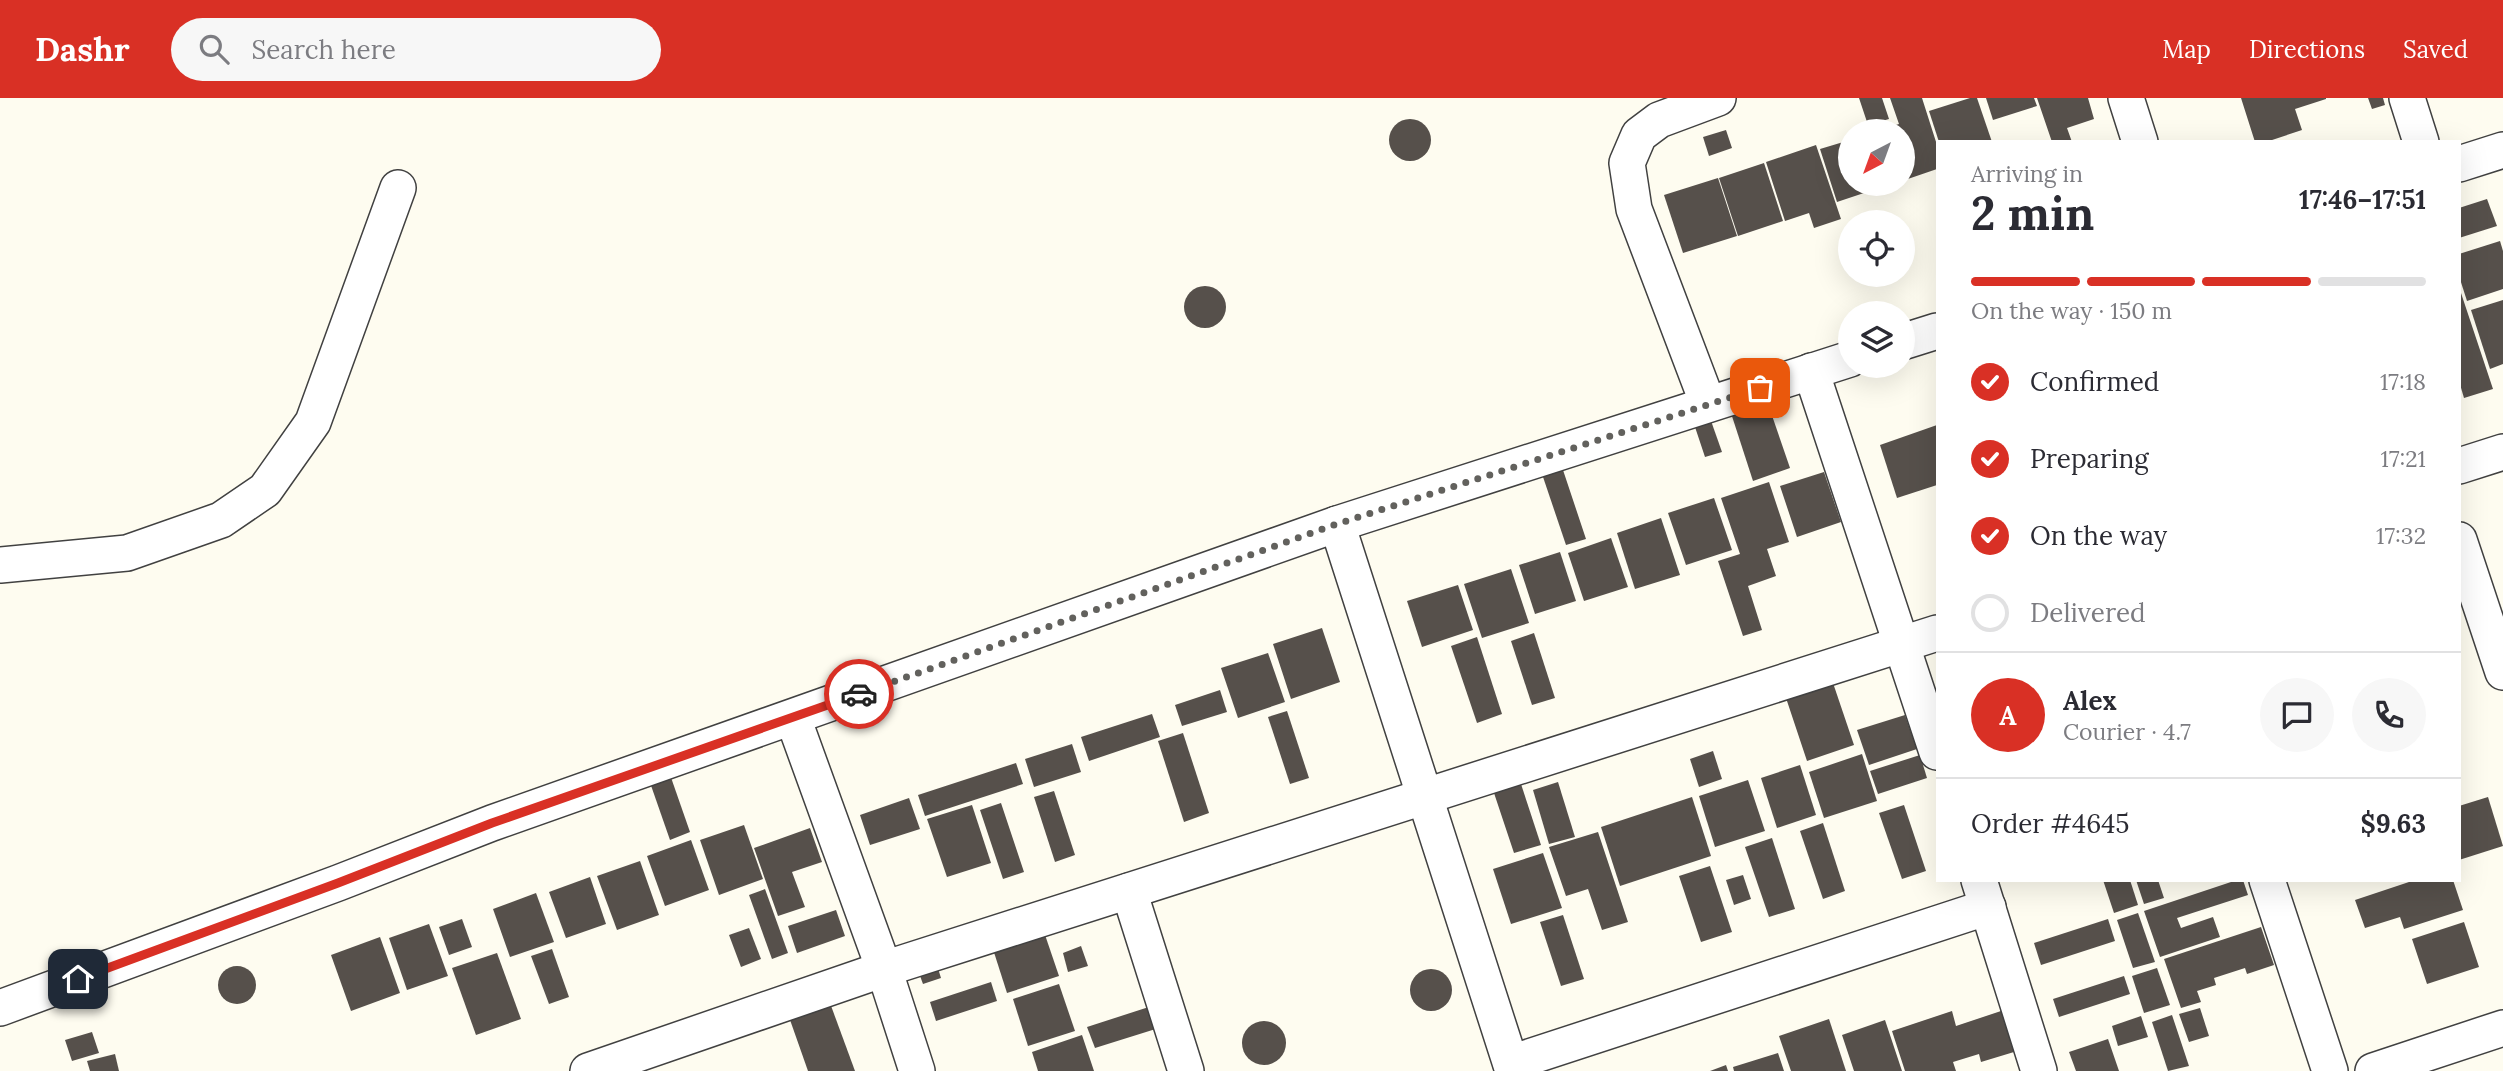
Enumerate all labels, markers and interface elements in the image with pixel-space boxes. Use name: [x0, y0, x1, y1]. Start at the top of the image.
search box: [171, 18, 661, 81]
text: Dashr: [35, 28, 129, 70]
icon: search: [195, 30, 233, 68]
text: Search here: [251, 33, 396, 66]
text: Map: [2162, 34, 2211, 65]
text: Directions: [2249, 34, 2365, 65]
text: Saved: [2403, 34, 2468, 65]
north arrow: [1838, 119, 1914, 196]
map controls: [1838, 119, 1915, 378]
text: Arriving in: [1971, 159, 2083, 188]
text: 17:46–17:51: [2299, 183, 2426, 216]
text: 2 min: [1971, 184, 2094, 243]
button: locate: [1838, 210, 1915, 287]
text: On the way · 150 m: [1971, 296, 2172, 325]
button: layers: [1838, 301, 1915, 378]
pin: [1730, 358, 1790, 418]
icon: check: [1971, 363, 2009, 401]
text: Confirmed: [2030, 365, 2159, 398]
text: 17:18: [2380, 367, 2426, 396]
icon: bag: [1741, 369, 1779, 407]
icon: check: [1971, 440, 2009, 478]
text: Preparing: [2030, 442, 2149, 475]
text: 17:21: [2381, 444, 2426, 473]
icon: check: [1971, 517, 2009, 555]
text: On the way: [2030, 519, 2167, 552]
text: 17:32: [2376, 521, 2426, 550]
text: Delivered: [2030, 596, 2146, 629]
courier: [824, 659, 894, 729]
icon: car: [840, 675, 878, 713]
button: chat: [2260, 678, 2334, 752]
button: phone: [2352, 678, 2426, 752]
text: Alex: [2063, 684, 2117, 717]
text: A: [1999, 699, 2017, 732]
text: Courier · 4.7: [2063, 717, 2191, 746]
text: Order #4645: [1971, 807, 2129, 840]
text: $9.63: [2361, 807, 2426, 840]
pin: [48, 949, 108, 1009]
icon: home: [59, 960, 97, 998]

